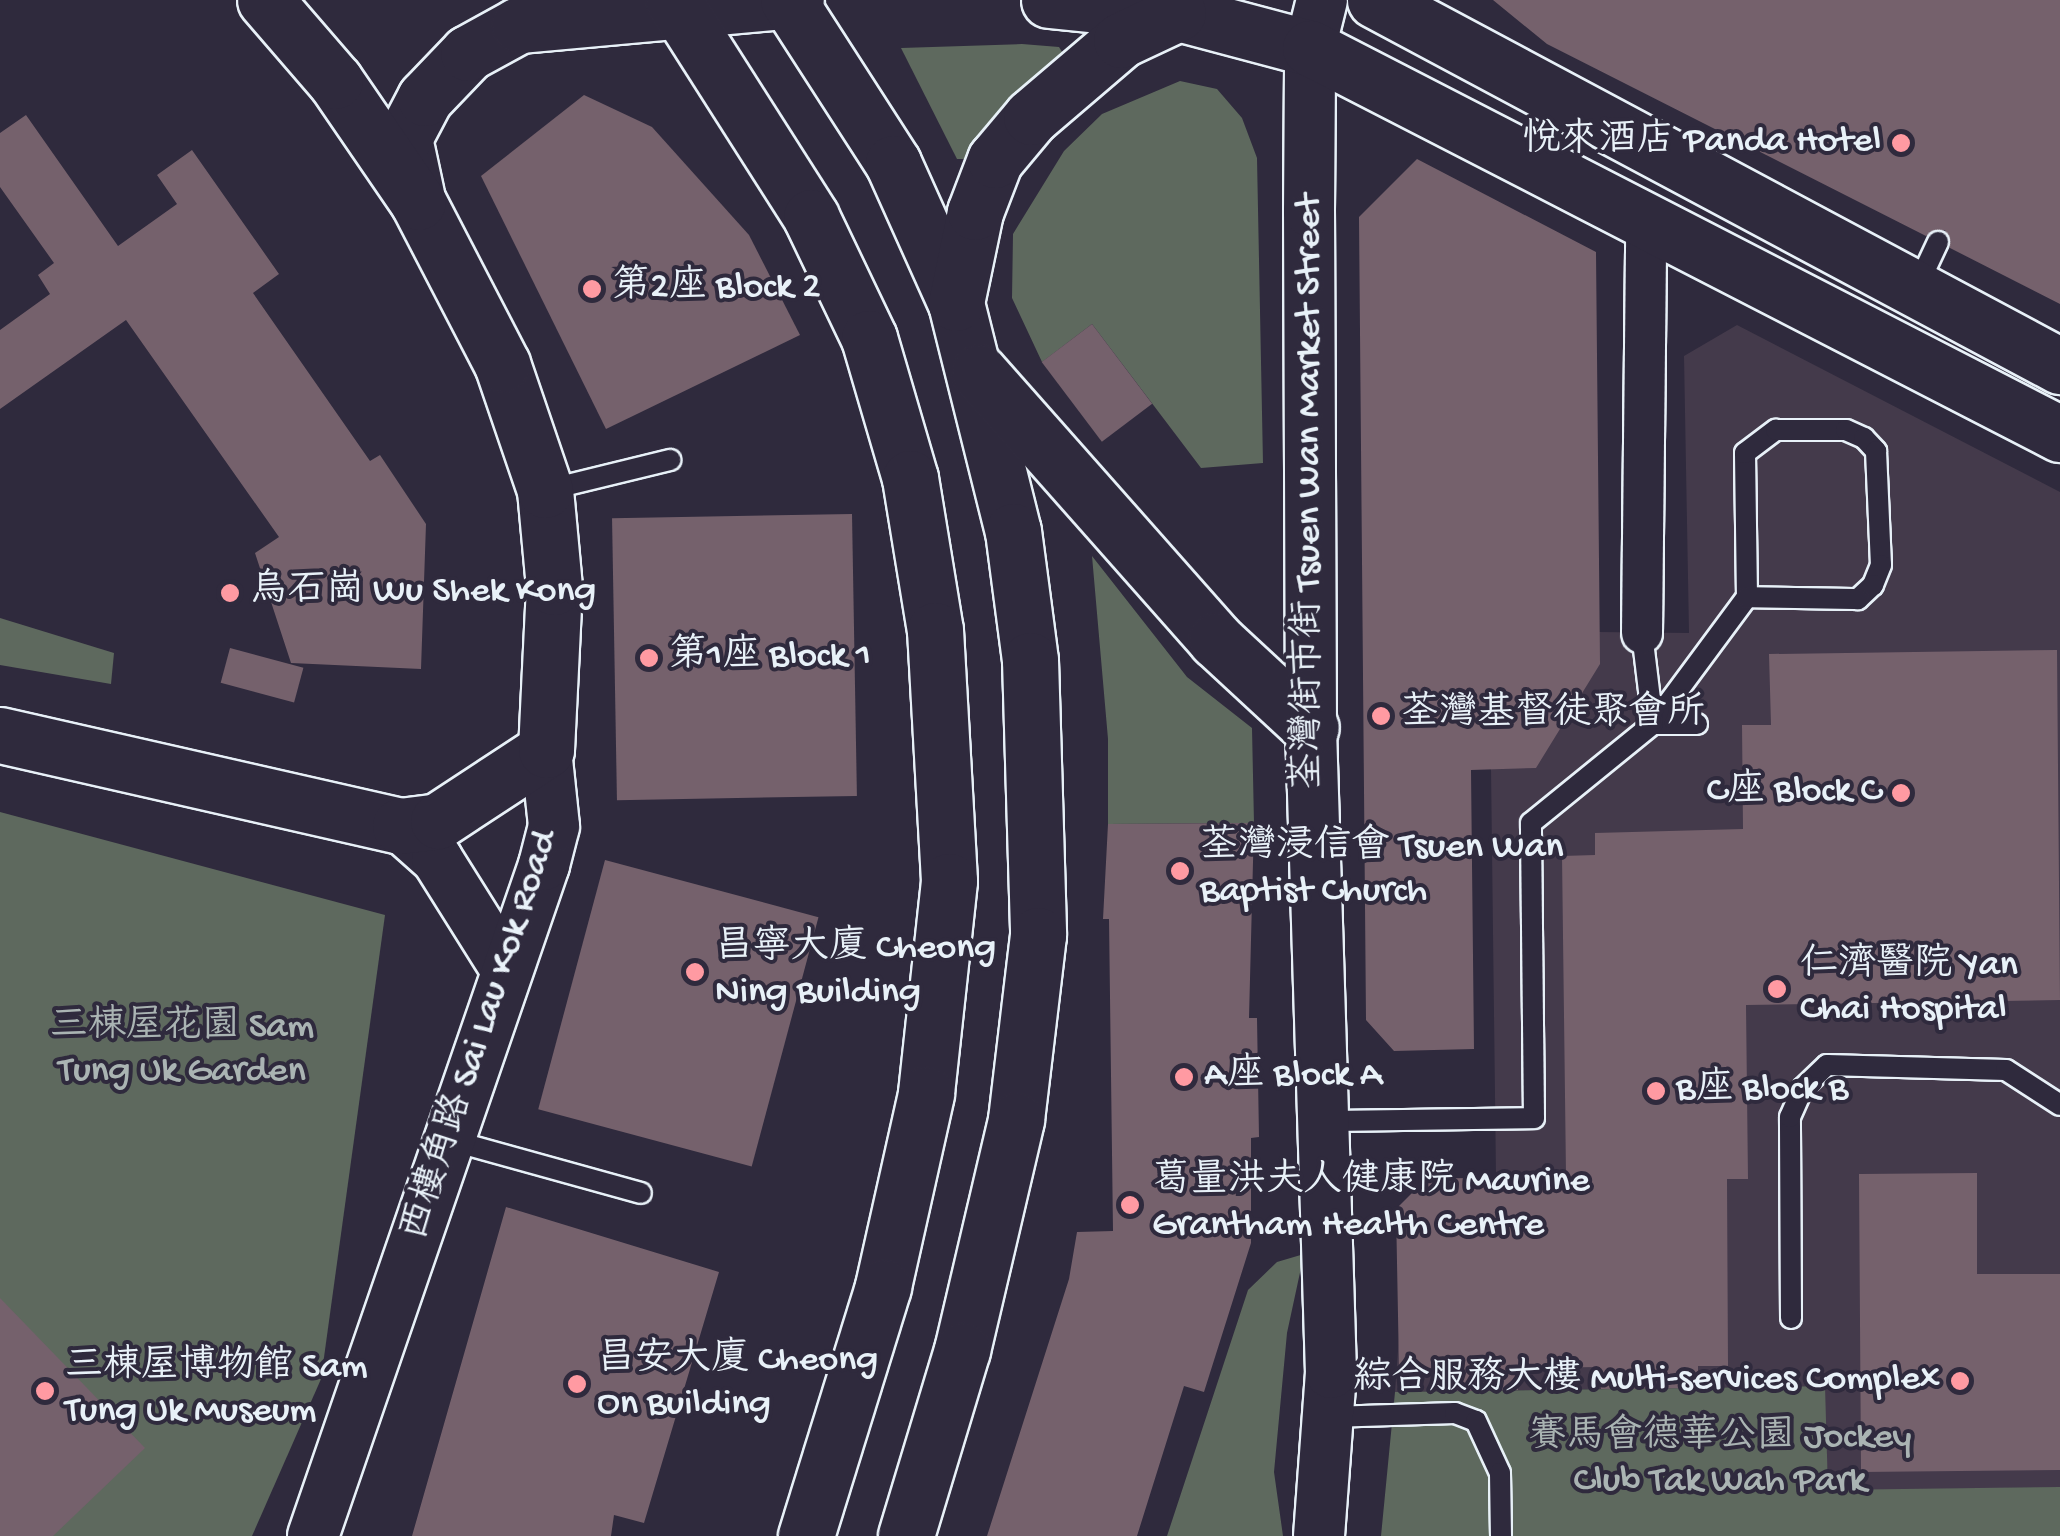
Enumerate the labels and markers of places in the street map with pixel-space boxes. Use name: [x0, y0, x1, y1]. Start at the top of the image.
place label: 悅來酒店 Panda Hotel: [1523, 120, 1881, 166]
marker: 悅來酒店 Panda Hotel: [1890, 132, 1912, 154]
place label: 第2座 Block 2: [612, 266, 821, 312]
marker: 第2座 Block 2: [581, 278, 603, 300]
place label: 烏石崗 Wu Shek Kong: [250, 570, 596, 616]
marker: 烏石崗 Wu Shek Kong: [219, 582, 241, 604]
place label: 第1座 Block 1: [669, 635, 871, 681]
marker: 第1座 Block 1: [638, 647, 660, 669]
place label: 荃灣基督徒聚會所: [1401, 693, 1705, 739]
marker: 荃灣基督徒聚會所: [1370, 705, 1392, 727]
place label: C座 Block C: [1706, 770, 1881, 816]
marker: C座 Block C: [1890, 782, 1912, 804]
place label: 荃灣浸信會 Tsuen Wan Baptist Church: [1200, 826, 1564, 916]
marker: 荃灣浸信會 Tsuen Wan Baptist Church: [1169, 860, 1191, 882]
place label: 昌寧大廈 Cheong Ning Building: [715, 927, 996, 1016]
place label: 仁濟醫院 Yan Chai Hospital: [1800, 944, 2018, 1034]
marker: 昌寧大廈 Cheong Ning Building: [684, 961, 706, 983]
marker: 仁濟醫院 Yan Chai Hospital: [1764, 976, 1790, 1002]
place label: A座 Block A: [1204, 1054, 1382, 1100]
marker: A座 Block A: [1173, 1066, 1195, 1088]
place label: B座 Block B: [1676, 1068, 1848, 1114]
marker: B座 Block B: [1645, 1080, 1667, 1102]
place label: 葛量洪夫人健康院 Maurine Grantham Health Centre: [1152, 1160, 1590, 1250]
marker: 葛量洪夫人健康院 Maurine Grantham Health Centre: [1117, 1192, 1143, 1218]
place label: 昌安大廈 Cheong On Building: [597, 1339, 878, 1428]
place label: 三棟屋博物館 Sam Tung Uk Museum: [65, 1346, 368, 1436]
place label: 綜合服務大樓 Multi-services Complex: [1353, 1358, 1940, 1404]
marker: 綜合服務大樓 Multi-services Complex: [1949, 1370, 1971, 1392]
marker: 昌安大廈 Cheong On Building: [566, 1373, 588, 1395]
marker: 三棟屋博物館 Sam Tung Uk Museum: [34, 1380, 56, 1402]

